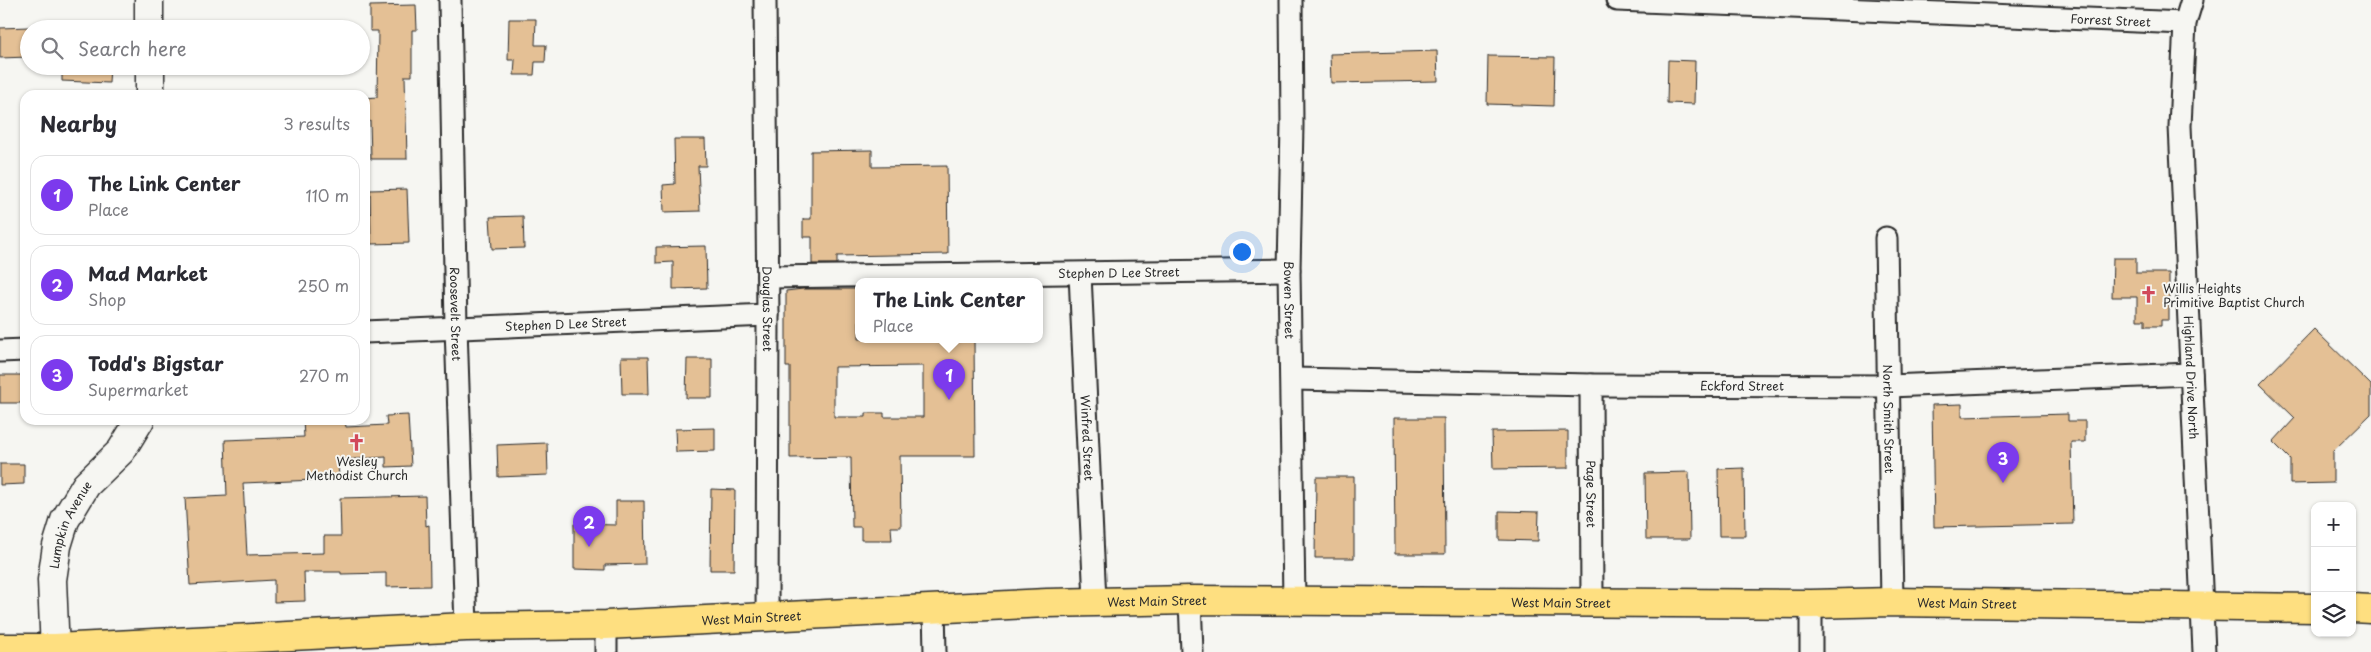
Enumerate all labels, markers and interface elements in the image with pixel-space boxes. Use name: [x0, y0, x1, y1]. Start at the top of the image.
street label: Forrest Street: [2070, 9, 2151, 31]
search box: [20, 20, 370, 75]
icon: search: [38, 34, 66, 62]
text: Search here: [78, 34, 187, 62]
text: Nearby: [40, 107, 117, 139]
text: 3 results: [283, 111, 350, 135]
text: The Link Center: [88, 169, 241, 197]
text: 1: [53, 183, 61, 207]
text: 110 m: [306, 183, 349, 207]
text: Place: [88, 197, 129, 221]
your location: [1229, 239, 1255, 265]
text: Mad Market: [88, 259, 208, 287]
street label: Bowen Street: [1280, 261, 1299, 339]
street label: Stephen D Lee Street: [1058, 262, 1180, 282]
street label: Douglas Street: [759, 266, 777, 352]
street label: Roosevelt Street: [446, 267, 466, 361]
text: 2: [51, 273, 63, 297]
text: 250 m: [298, 273, 349, 297]
popup: [855, 278, 1043, 343]
place label: Willis Heights Primitive Baptist Church: [2163, 279, 2305, 311]
text: The Link Center: [873, 285, 1025, 313]
church icon: Willis Heights Primitive Baptist Church: [2139, 285, 2159, 305]
text: Shop: [88, 287, 126, 311]
street label: Stephen D Lee Street: [505, 312, 627, 335]
text: Place: [873, 313, 914, 337]
street label: Highland Drive North: [2180, 315, 2203, 440]
text: Todd's Bigstar: [88, 349, 224, 377]
pin: 1: [933, 359, 965, 400]
text: 3: [52, 363, 62, 387]
text: 270 m: [299, 363, 349, 387]
street label: North Smith Street: [1879, 364, 1899, 474]
street label: Eckford Street: [1700, 376, 1784, 395]
text: Supermarket: [88, 377, 188, 401]
street label: Winfred Street: [1077, 394, 1098, 481]
church icon: Wesley Methodist Church: [347, 432, 367, 452]
pin: 3: [1987, 442, 2019, 483]
place label: Wesley Methodist Church: [306, 452, 408, 484]
street label: Page Street: [1582, 460, 1601, 528]
street label: Lumpkin Avenue: [45, 476, 95, 570]
map controls: [2311, 502, 2356, 637]
button: +: [2311, 502, 2356, 547]
pin: 2: [573, 506, 605, 547]
button: −: [2311, 547, 2356, 592]
street label: West Main Street: [1107, 591, 1207, 611]
button: layers: [2311, 592, 2356, 637]
street label: West Main Street: [1511, 593, 1611, 612]
street label: West Main Street: [1917, 593, 2017, 613]
street label: West Main Street: [701, 606, 802, 629]

